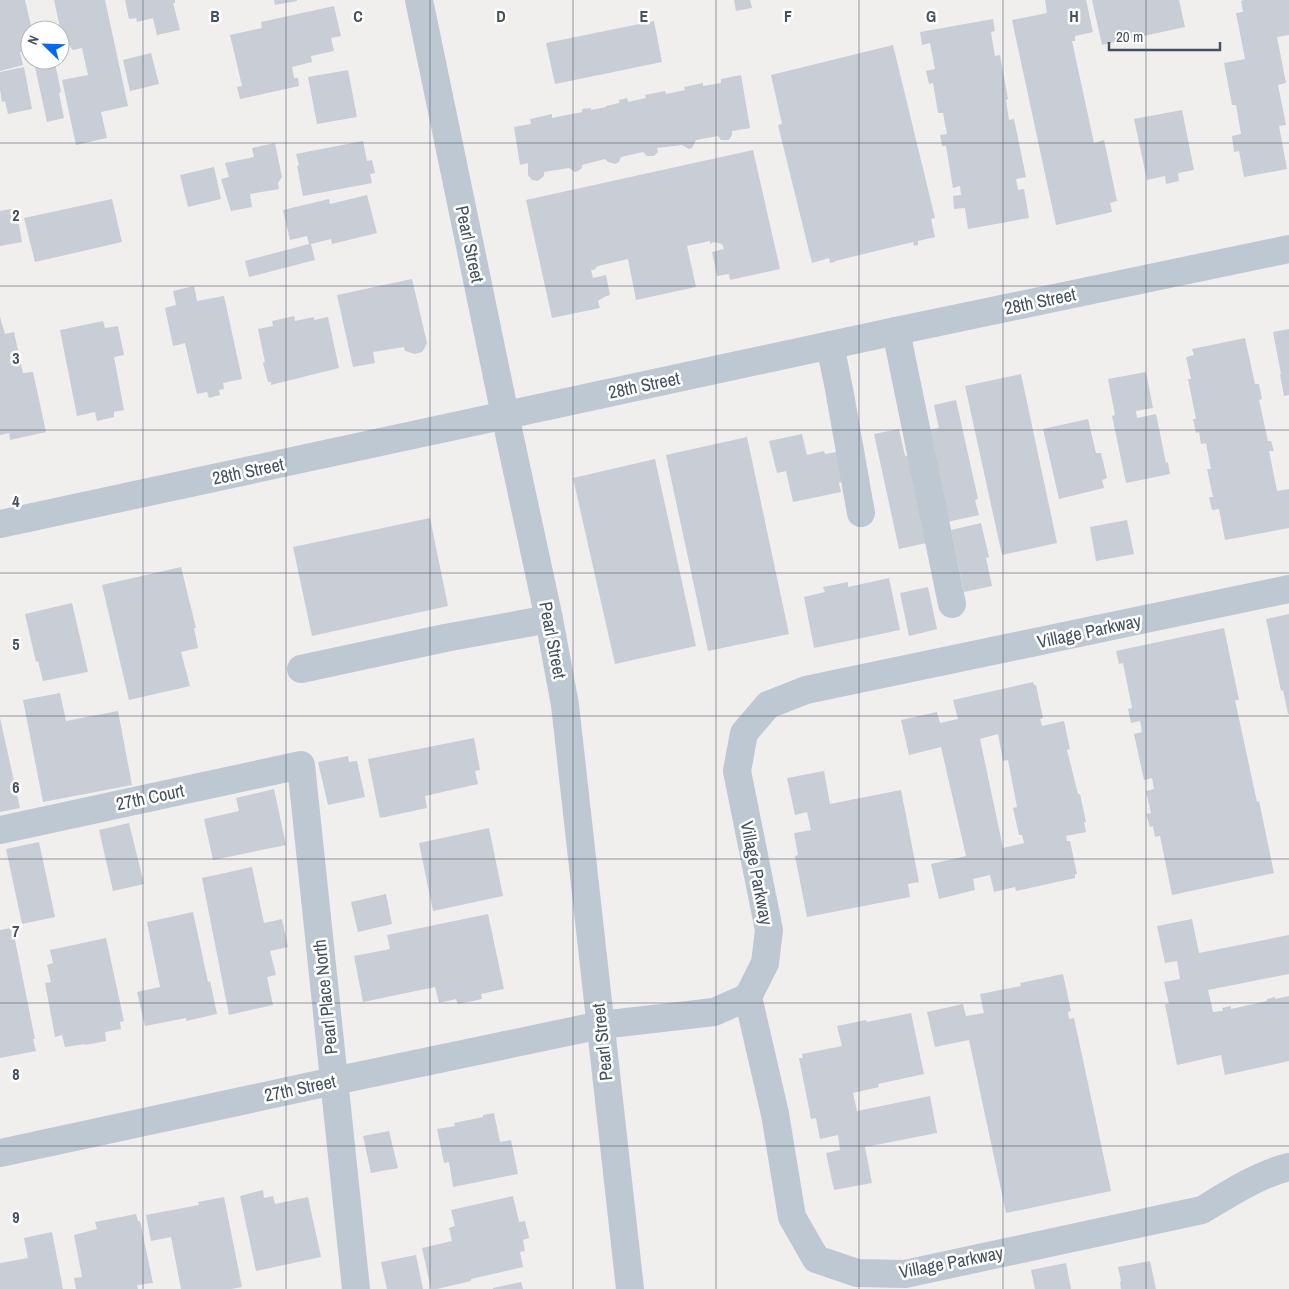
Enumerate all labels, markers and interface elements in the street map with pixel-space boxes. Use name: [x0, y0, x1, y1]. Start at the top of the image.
text: B: [210, 5, 220, 27]
text: C: [353, 5, 363, 27]
text: D: [496, 5, 506, 27]
text: E: [640, 5, 649, 27]
text: F: [784, 5, 792, 27]
text: G: [926, 5, 936, 27]
text: H: [1069, 5, 1079, 27]
north arrow: [20, 20, 70, 70]
scale bar: [1109, 20, 1220, 52]
text: 20 m: [1116, 26, 1143, 47]
text: N: [23, 33, 43, 47]
street label: Pearl Street: [450, 203, 490, 285]
text: 2: [12, 204, 20, 226]
street label: 28th Street: [1002, 281, 1078, 321]
text: 3: [12, 347, 20, 369]
street label: 28th Street: [606, 365, 682, 405]
street label: 28th Street: [210, 451, 286, 491]
text: 4: [12, 490, 20, 512]
street label: Pearl Street: [533, 599, 573, 681]
street label: Village Parkway: [1035, 608, 1144, 654]
text: 5: [12, 633, 20, 655]
text: 6: [12, 776, 20, 798]
street label: 27th Court: [114, 778, 186, 816]
street label: Village Parkway: [735, 819, 779, 928]
text: 7: [12, 920, 20, 942]
street label: Pearl Place North: [307, 938, 343, 1056]
street label: Pearl Street: [585, 1002, 619, 1082]
text: 8: [12, 1063, 20, 1085]
street label: 27th Street: [262, 1068, 338, 1108]
text: 9: [12, 1206, 20, 1228]
street label: Village Parkway: [897, 1240, 1006, 1284]

